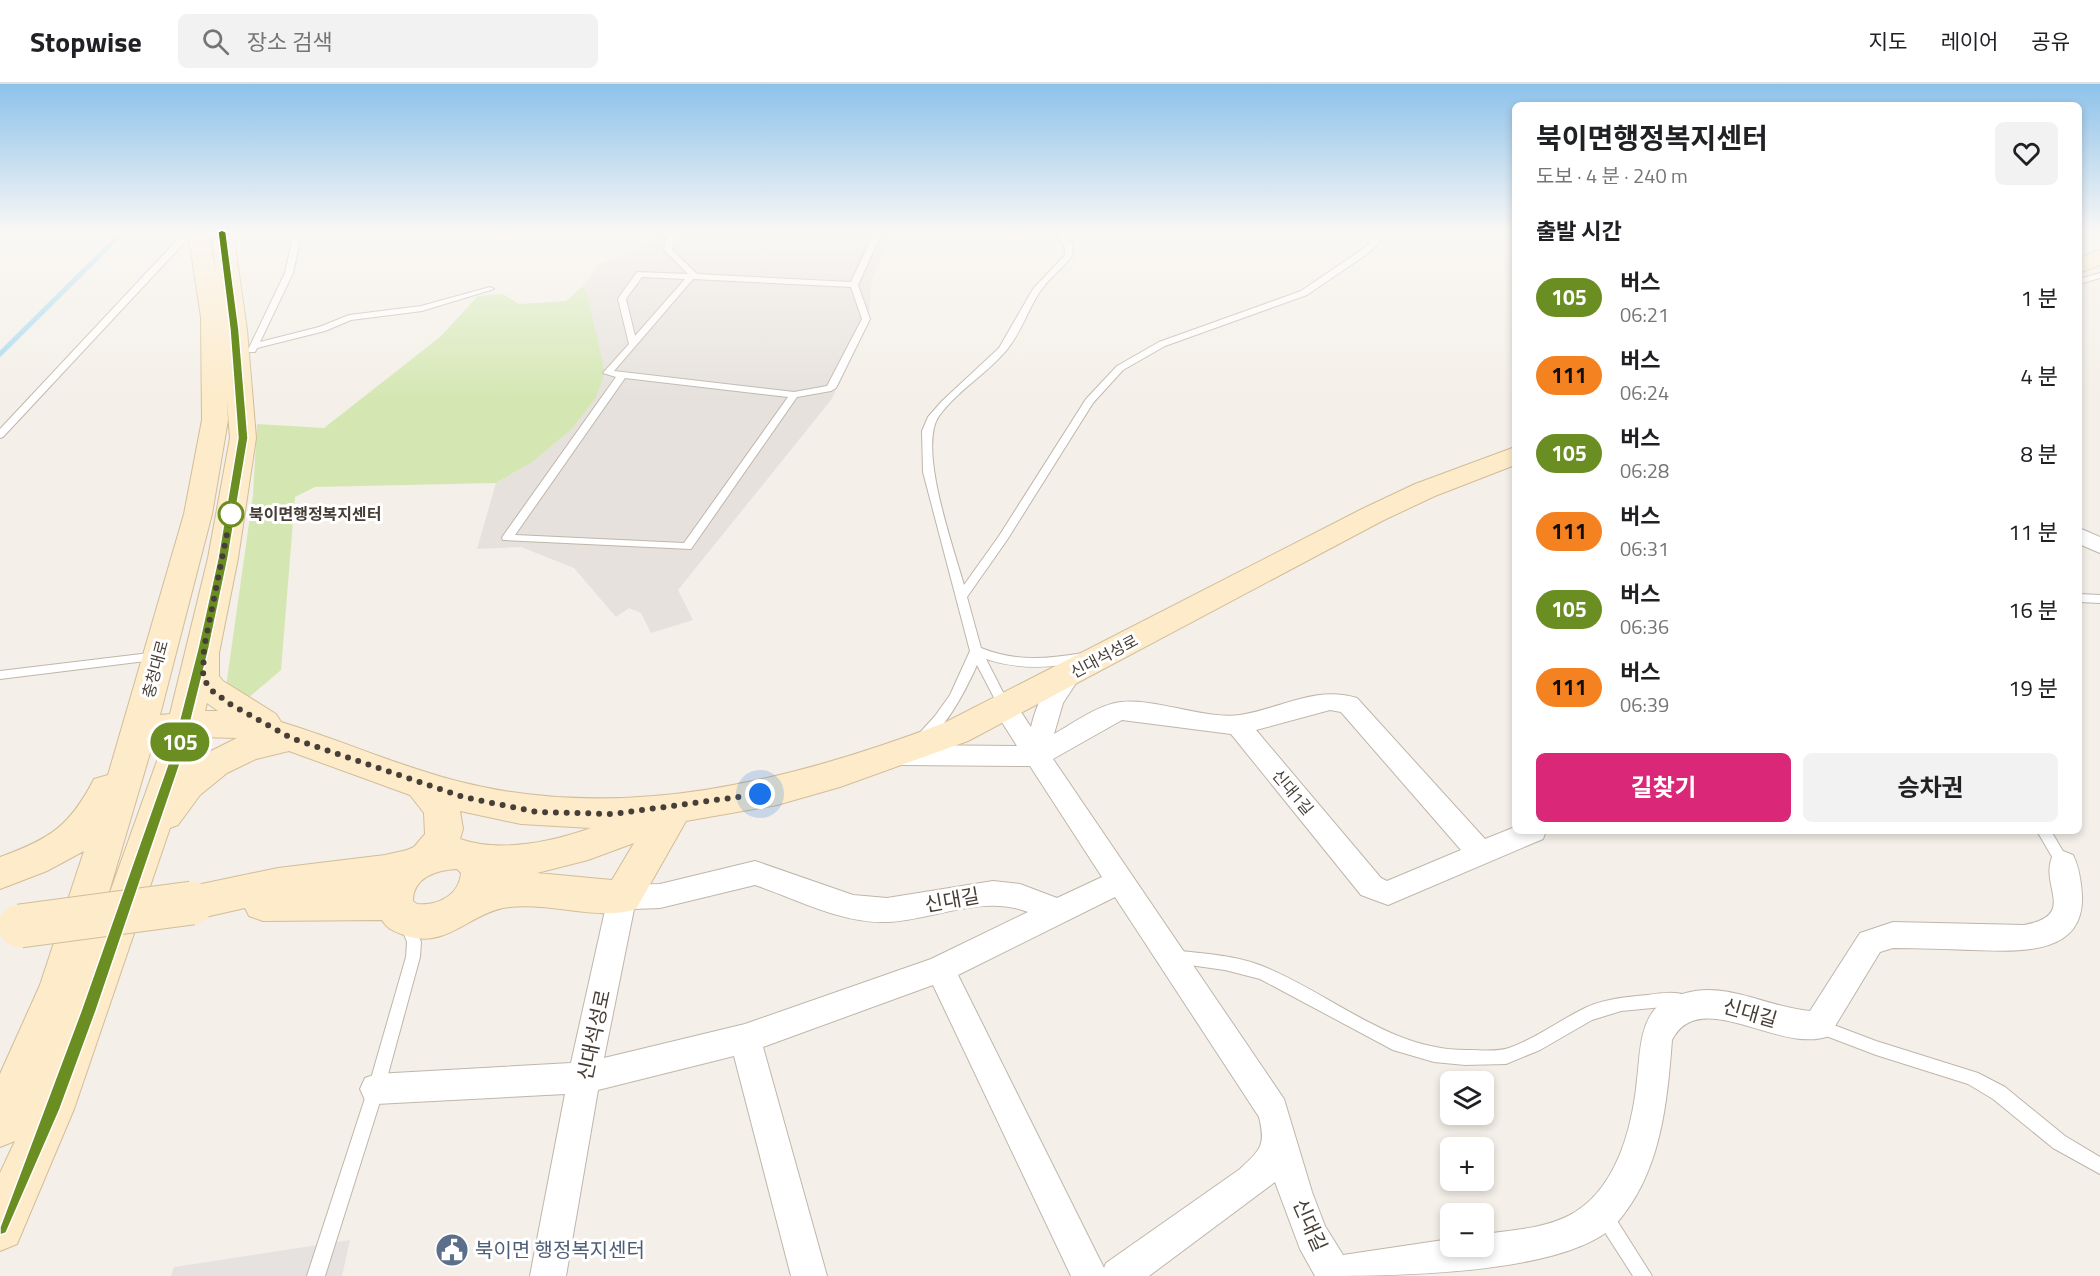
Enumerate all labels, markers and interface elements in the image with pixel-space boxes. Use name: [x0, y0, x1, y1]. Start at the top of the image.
search box: [178, 14, 598, 68]
text: Stopwise: [30, 20, 142, 63]
icon: search: [199, 25, 232, 58]
text: 장소 검색: [247, 25, 333, 59]
text: 지도: [1869, 25, 1907, 57]
text: 레이어: [1940, 25, 1998, 57]
text: 공유: [2031, 25, 2070, 57]
text: 북이면행정복지센터: [1536, 116, 1768, 159]
button: heart: [1995, 122, 2058, 185]
text: 도보 · 4 분 · 240 m: [1536, 160, 1688, 191]
text: 출발 시간: [1536, 214, 1622, 248]
text: 버스: [1620, 265, 1660, 299]
text: 105: [1551, 281, 1587, 313]
text: 1 분: [2021, 281, 2058, 315]
text: 06:21: [1620, 299, 1669, 330]
text: 버스: [1620, 343, 1660, 377]
text: 111: [1551, 359, 1587, 391]
text: 4 분: [2021, 359, 2058, 393]
text: 06:24: [1620, 377, 1669, 408]
text: 버스: [1620, 421, 1660, 455]
text: 105: [1551, 437, 1587, 469]
text: 8 분: [2021, 437, 2058, 471]
text: 06:28: [1620, 455, 1669, 486]
text: 버스: [1620, 499, 1660, 533]
marker: 북이면행정복지센터: [218, 501, 244, 527]
place label: 북이면행정복지센터: [249, 502, 381, 526]
text: 111: [1551, 515, 1587, 547]
text: 11 분: [2008, 515, 2058, 549]
text: 06:31: [1620, 533, 1669, 564]
text: 버스: [1620, 577, 1660, 611]
text: 105: [1551, 593, 1587, 625]
text: 16 분: [2008, 593, 2058, 627]
text: 06:36: [1620, 611, 1669, 642]
street label: 신대석성로: [1066, 628, 1142, 684]
street label: 충청대로: [136, 637, 174, 701]
text: 버스: [1620, 655, 1660, 689]
text: 111: [1551, 671, 1587, 703]
text: 19 분: [2008, 671, 2058, 705]
text: 06:39: [1620, 689, 1669, 720]
line badge: 105: [146, 722, 214, 762]
text: 105: [162, 726, 198, 758]
button: 길찾기: [1536, 753, 1791, 822]
button: 승차권: [1803, 753, 2058, 822]
street label: 신대1길: [1267, 764, 1319, 820]
your location: [745, 779, 775, 809]
street label: 신대길: [922, 879, 982, 920]
street label: 신대석성로: [569, 987, 618, 1083]
street label: 신대길: [1719, 990, 1781, 1035]
map controls: [1440, 1071, 1494, 1257]
button: layers: [1440, 1071, 1494, 1125]
button: +: [1440, 1137, 1494, 1191]
street label: 신대길: [1285, 1193, 1336, 1256]
button: −: [1440, 1203, 1494, 1257]
public building icon: 북이면 행정복지센터: [434, 1232, 470, 1268]
place label: 북이면 행정복지센터: [475, 1234, 645, 1265]

